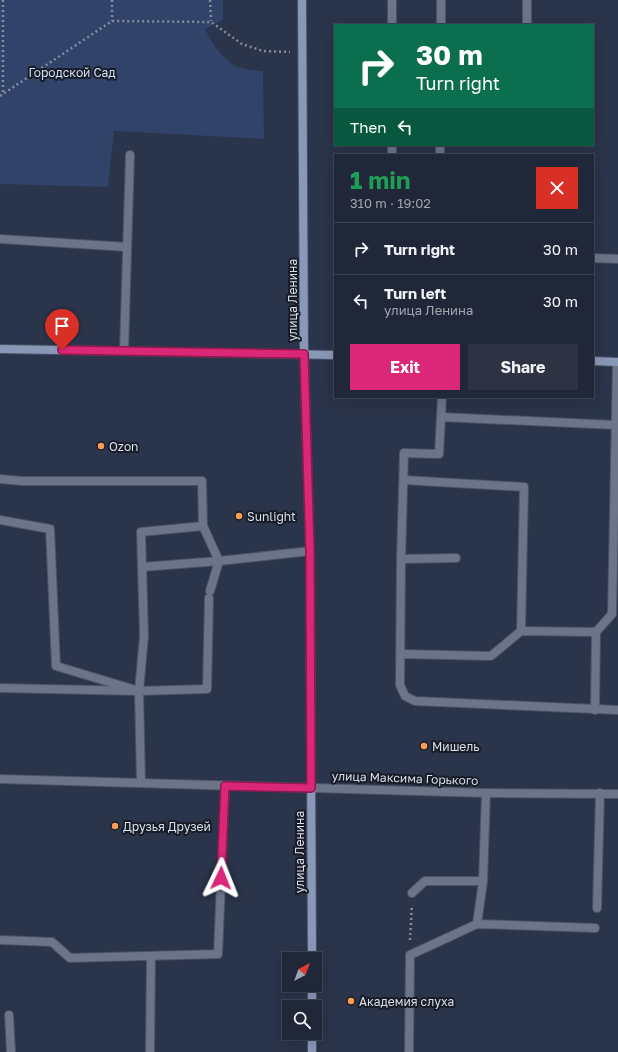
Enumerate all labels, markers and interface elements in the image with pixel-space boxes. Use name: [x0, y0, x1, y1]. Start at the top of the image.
text: 30 m: [416, 38, 483, 71]
icon: right: [350, 40, 402, 92]
park label: Городской Сад: [28, 65, 116, 80]
text: Turn right: [416, 72, 500, 94]
icon: left: [394, 116, 416, 138]
text: Then: [350, 118, 386, 136]
text: 1 min: [350, 165, 410, 194]
button: close: [536, 167, 578, 209]
text: 310 m · 19:02: [350, 195, 431, 211]
icon: right: [350, 238, 372, 260]
text: Turn right: [384, 240, 455, 258]
text: 30 m: [543, 240, 578, 258]
street label: улица Ленина: [285, 259, 300, 341]
text: Turn left: [384, 284, 446, 302]
icon: left: [350, 290, 372, 312]
text: 30 m: [543, 292, 578, 310]
text: улица Ленина: [384, 302, 473, 318]
pin: [45, 309, 79, 350]
icon: arrive: [51, 315, 73, 337]
button: Exit: [350, 344, 460, 390]
button: Share: [468, 344, 578, 390]
place label: Ozon: [109, 439, 138, 454]
marker: Ozon: [96, 441, 106, 451]
place label: Sunlight: [247, 509, 296, 524]
marker: Sunlight: [234, 511, 244, 521]
place label: Мишель: [432, 739, 480, 754]
marker: Мишель: [419, 741, 429, 751]
street label: улица Максима Горького: [331, 768, 479, 788]
street label: улица Ленина: [292, 811, 307, 893]
place label: Друзья Друзей: [123, 819, 211, 834]
marker: Друзья Друзей: [110, 821, 120, 831]
position arrow: [200, 857, 242, 899]
north arrow: [282, 952, 322, 992]
map controls: [282, 952, 322, 1040]
place label: Академия слуха: [359, 994, 454, 1009]
marker: Академия слуха: [346, 996, 356, 1006]
button: search: [282, 1000, 322, 1040]

